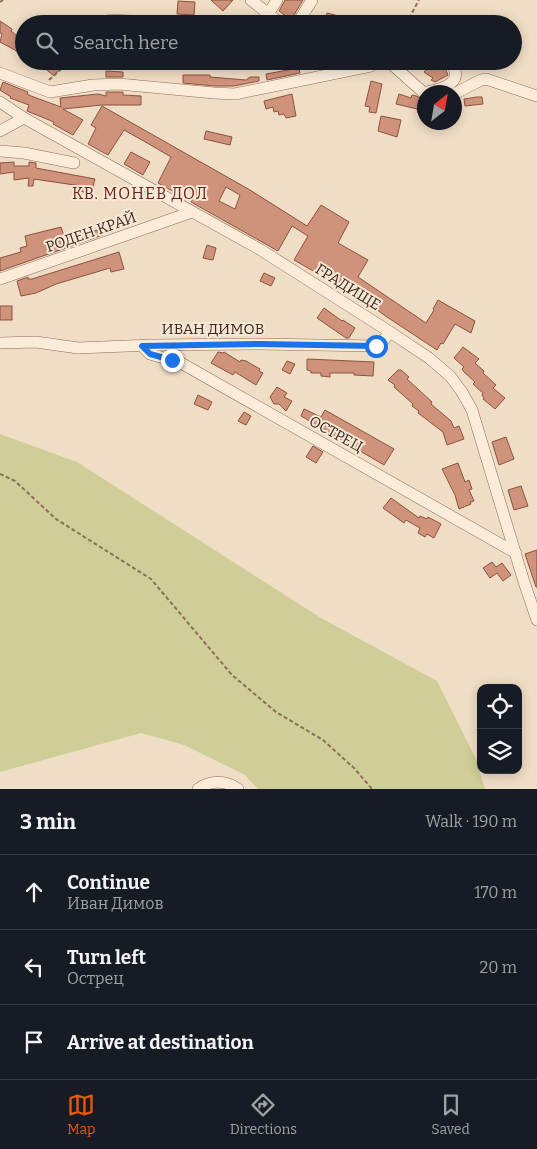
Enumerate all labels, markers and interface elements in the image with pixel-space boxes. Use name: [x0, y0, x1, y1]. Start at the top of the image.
search box: [15, 15, 522, 70]
icon: search: [33, 29, 61, 57]
text: Search here: [73, 31, 178, 54]
north arrow: [417, 85, 462, 130]
district label: КВ. МОНЕВ ДОЛ: [72, 184, 208, 203]
street label: РОДЕН КРАЙ: [43, 208, 139, 256]
street label: ГРАДИЩЕ: [312, 260, 384, 314]
street label: ИВАН ДИМОВ: [162, 320, 264, 338]
route start: [365, 335, 388, 358]
route end: [161, 349, 184, 372]
street label: ОСТРЕЦ: [306, 412, 366, 456]
map controls: [477, 684, 522, 774]
button: locate: [477, 684, 522, 729]
button: layers: [477, 729, 522, 774]
text: 3 min: [20, 809, 76, 835]
text: Walk · 190 m: [425, 812, 517, 831]
text: Continue: [67, 871, 150, 894]
icon: ahead: [20, 878, 48, 906]
text: 170 m: [474, 883, 517, 902]
text: Иван Димов: [67, 894, 163, 913]
text: Turn left: [67, 946, 146, 969]
icon: left: [20, 953, 48, 981]
text: 20 m: [480, 958, 517, 977]
text: Острец: [67, 969, 124, 988]
icon: arrive: [20, 1028, 48, 1056]
text: Arrive at destination: [67, 1031, 254, 1054]
tab: Map: [67, 1091, 95, 1138]
tab: Directions: [230, 1091, 297, 1138]
tab: Saved: [431, 1091, 470, 1138]

